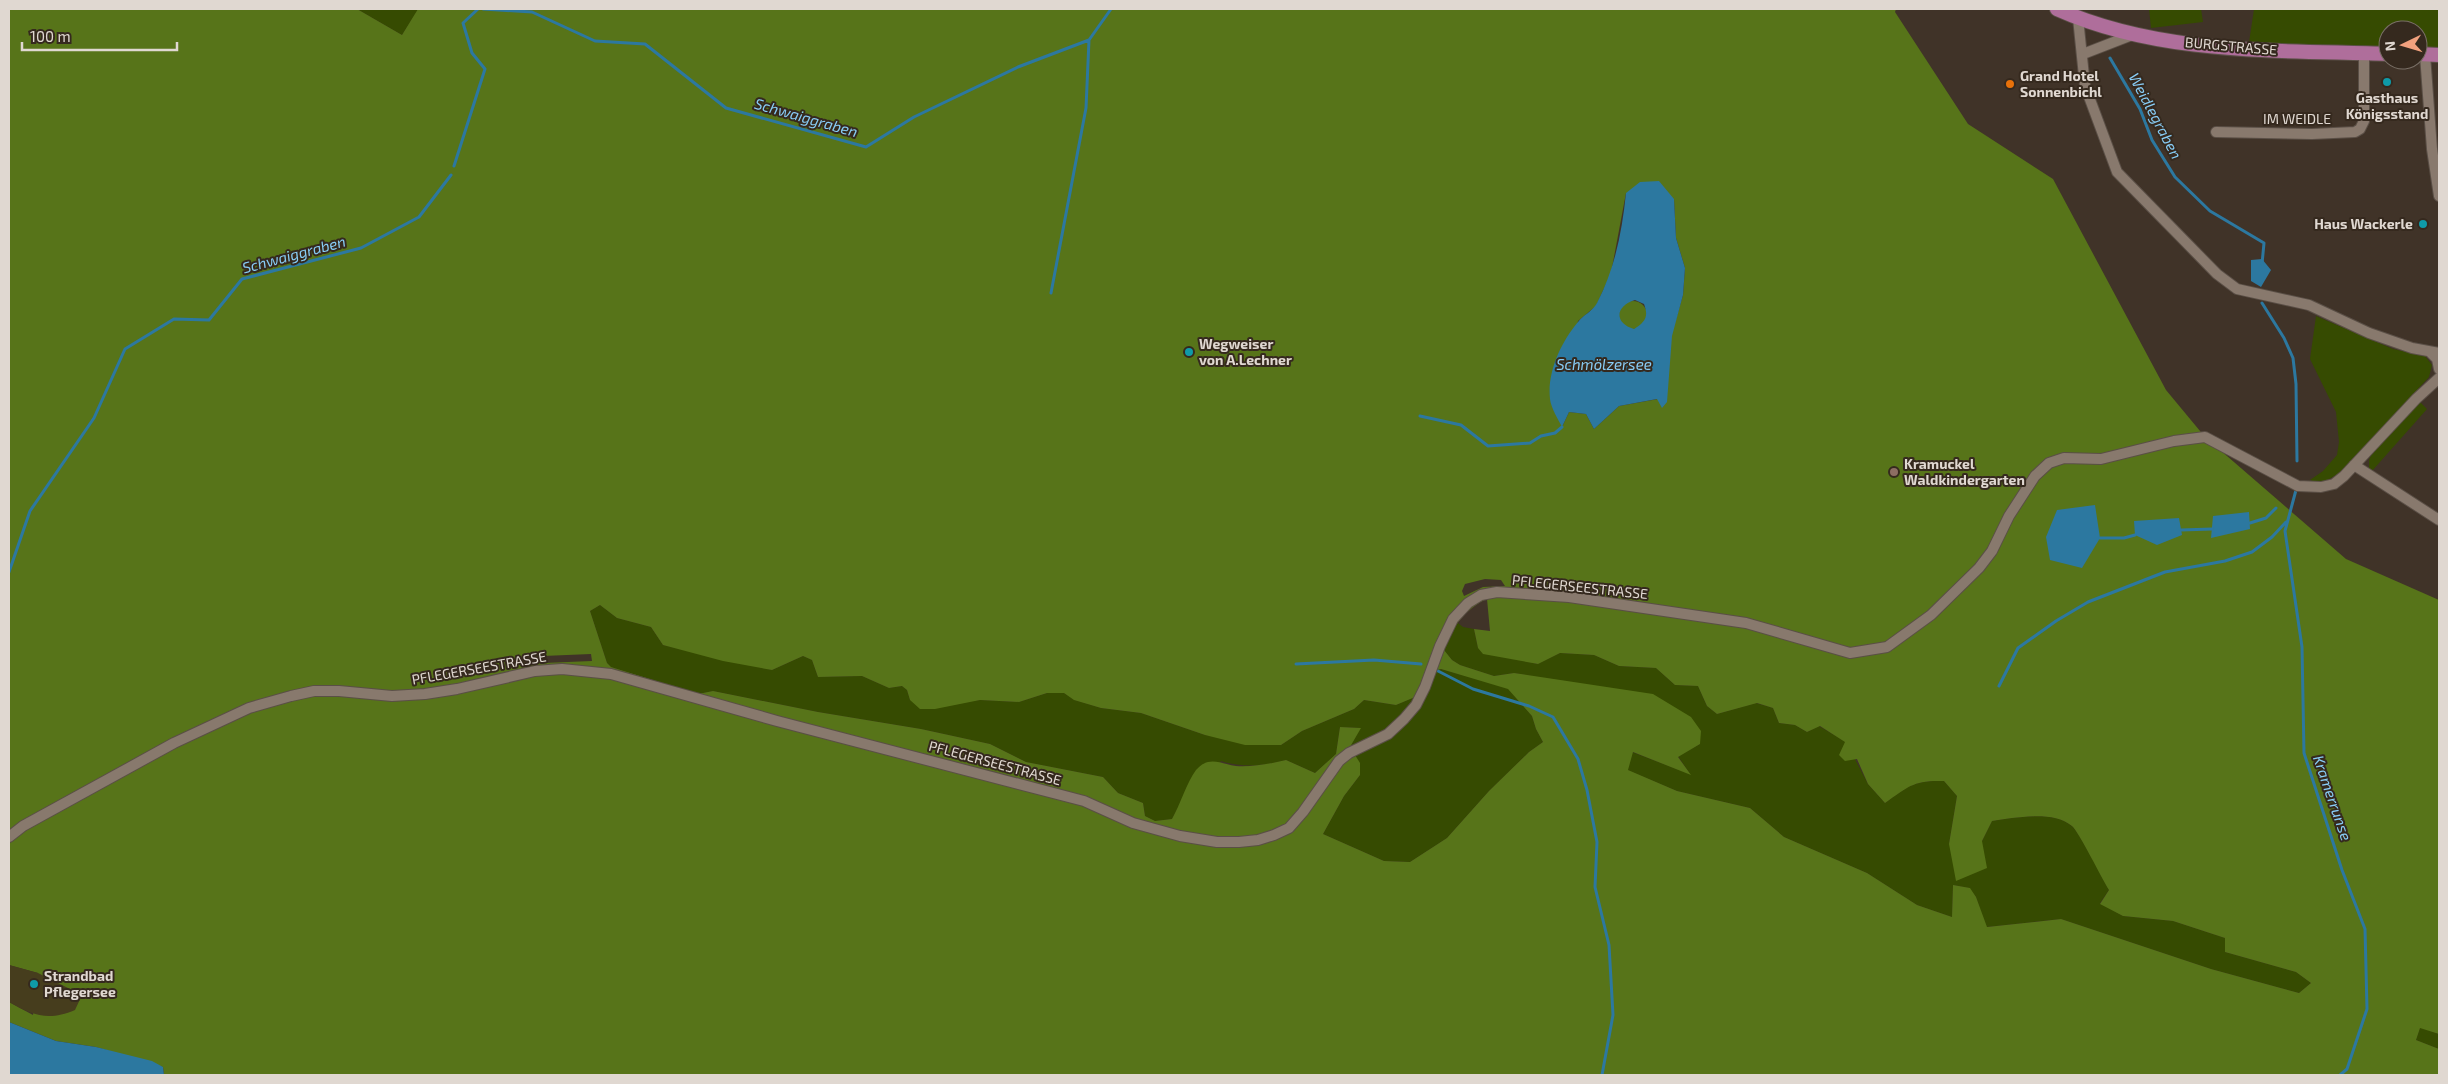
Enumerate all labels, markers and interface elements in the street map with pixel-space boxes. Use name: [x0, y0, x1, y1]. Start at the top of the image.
scale bar: [22, 20, 178, 52]
north arrow: [2378, 20, 2428, 70]
text: 100 m: [30, 27, 71, 45]
street label: BURGSTRASSE: [2184, 33, 2278, 58]
text: N: [2381, 40, 2398, 52]
place label: Grand Hotel Sonnenbichl: [2020, 67, 2102, 100]
water label: Weidlegraben: [2126, 69, 2186, 162]
marker: Gasthaus Königsstand: [2381, 76, 2393, 88]
marker: Grand Hotel Sonnenbichl: [2004, 78, 2016, 90]
place label: Gasthaus Königsstand: [2346, 89, 2428, 122]
water label: Schwaiggraben: [753, 94, 860, 140]
street label: IM WEIDLE: [2263, 110, 2331, 127]
place label: Haus Wackerle: [2314, 215, 2413, 232]
marker: Haus Wackerle: [2417, 218, 2429, 230]
water label: Schwaiggraben: [240, 232, 347, 276]
place label: Wegweiser von A.Lechner: [1199, 335, 1292, 368]
marker: Wegweiser von A.Lechner: [1183, 346, 1195, 358]
water label: Schmölzersee: [1556, 355, 1652, 373]
place label: Kramuckel Waldkindergarten: [1904, 455, 2025, 488]
marker: Kramuckel Waldkindergarten: [1888, 466, 1900, 478]
street label: PFLEGERSEESTRASSE: [1511, 571, 1649, 602]
street label: PFLEGERSEESTRASSE: [410, 647, 548, 688]
street label: PFLEGERSEESTRASSE: [927, 737, 1063, 788]
water label: Kramerrunse: [2310, 753, 2356, 843]
place label: Strandbad Pflegersee: [44, 967, 116, 1000]
marker: Strandbad Pflegersee: [28, 978, 40, 990]

